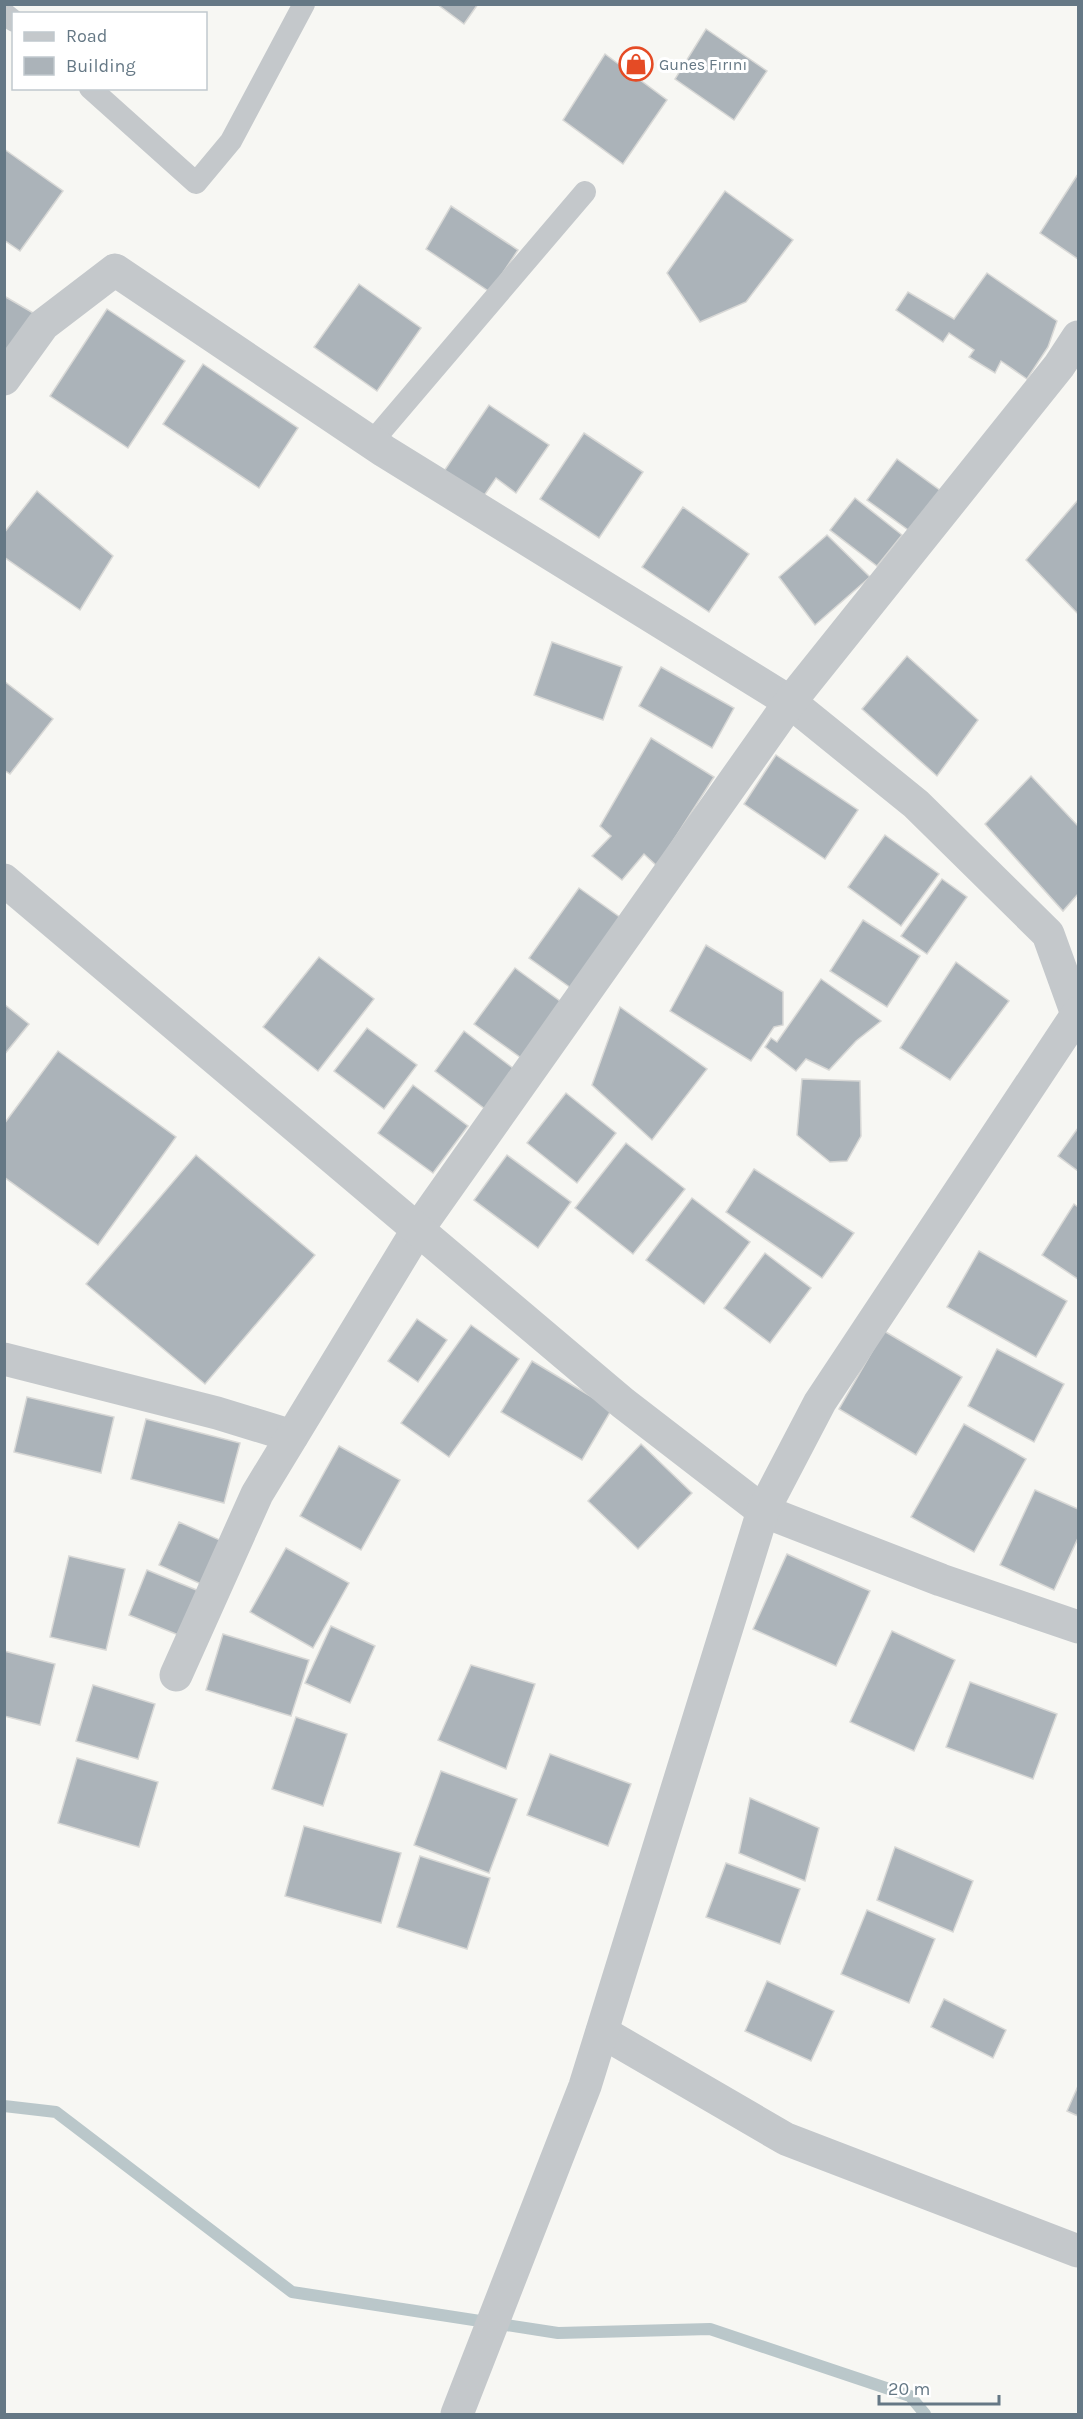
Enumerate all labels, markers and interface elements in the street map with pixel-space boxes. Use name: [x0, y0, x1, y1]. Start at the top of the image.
legend: [12, 12, 207, 90]
text: Road: [66, 25, 107, 47]
shop icon: Gunes Fırını: [618, 46, 654, 82]
text: Building: [66, 55, 136, 77]
place label: Gunes Fırını: [659, 55, 747, 74]
scale bar: [879, 2368, 999, 2406]
text: 20 m: [888, 2378, 930, 2400]

